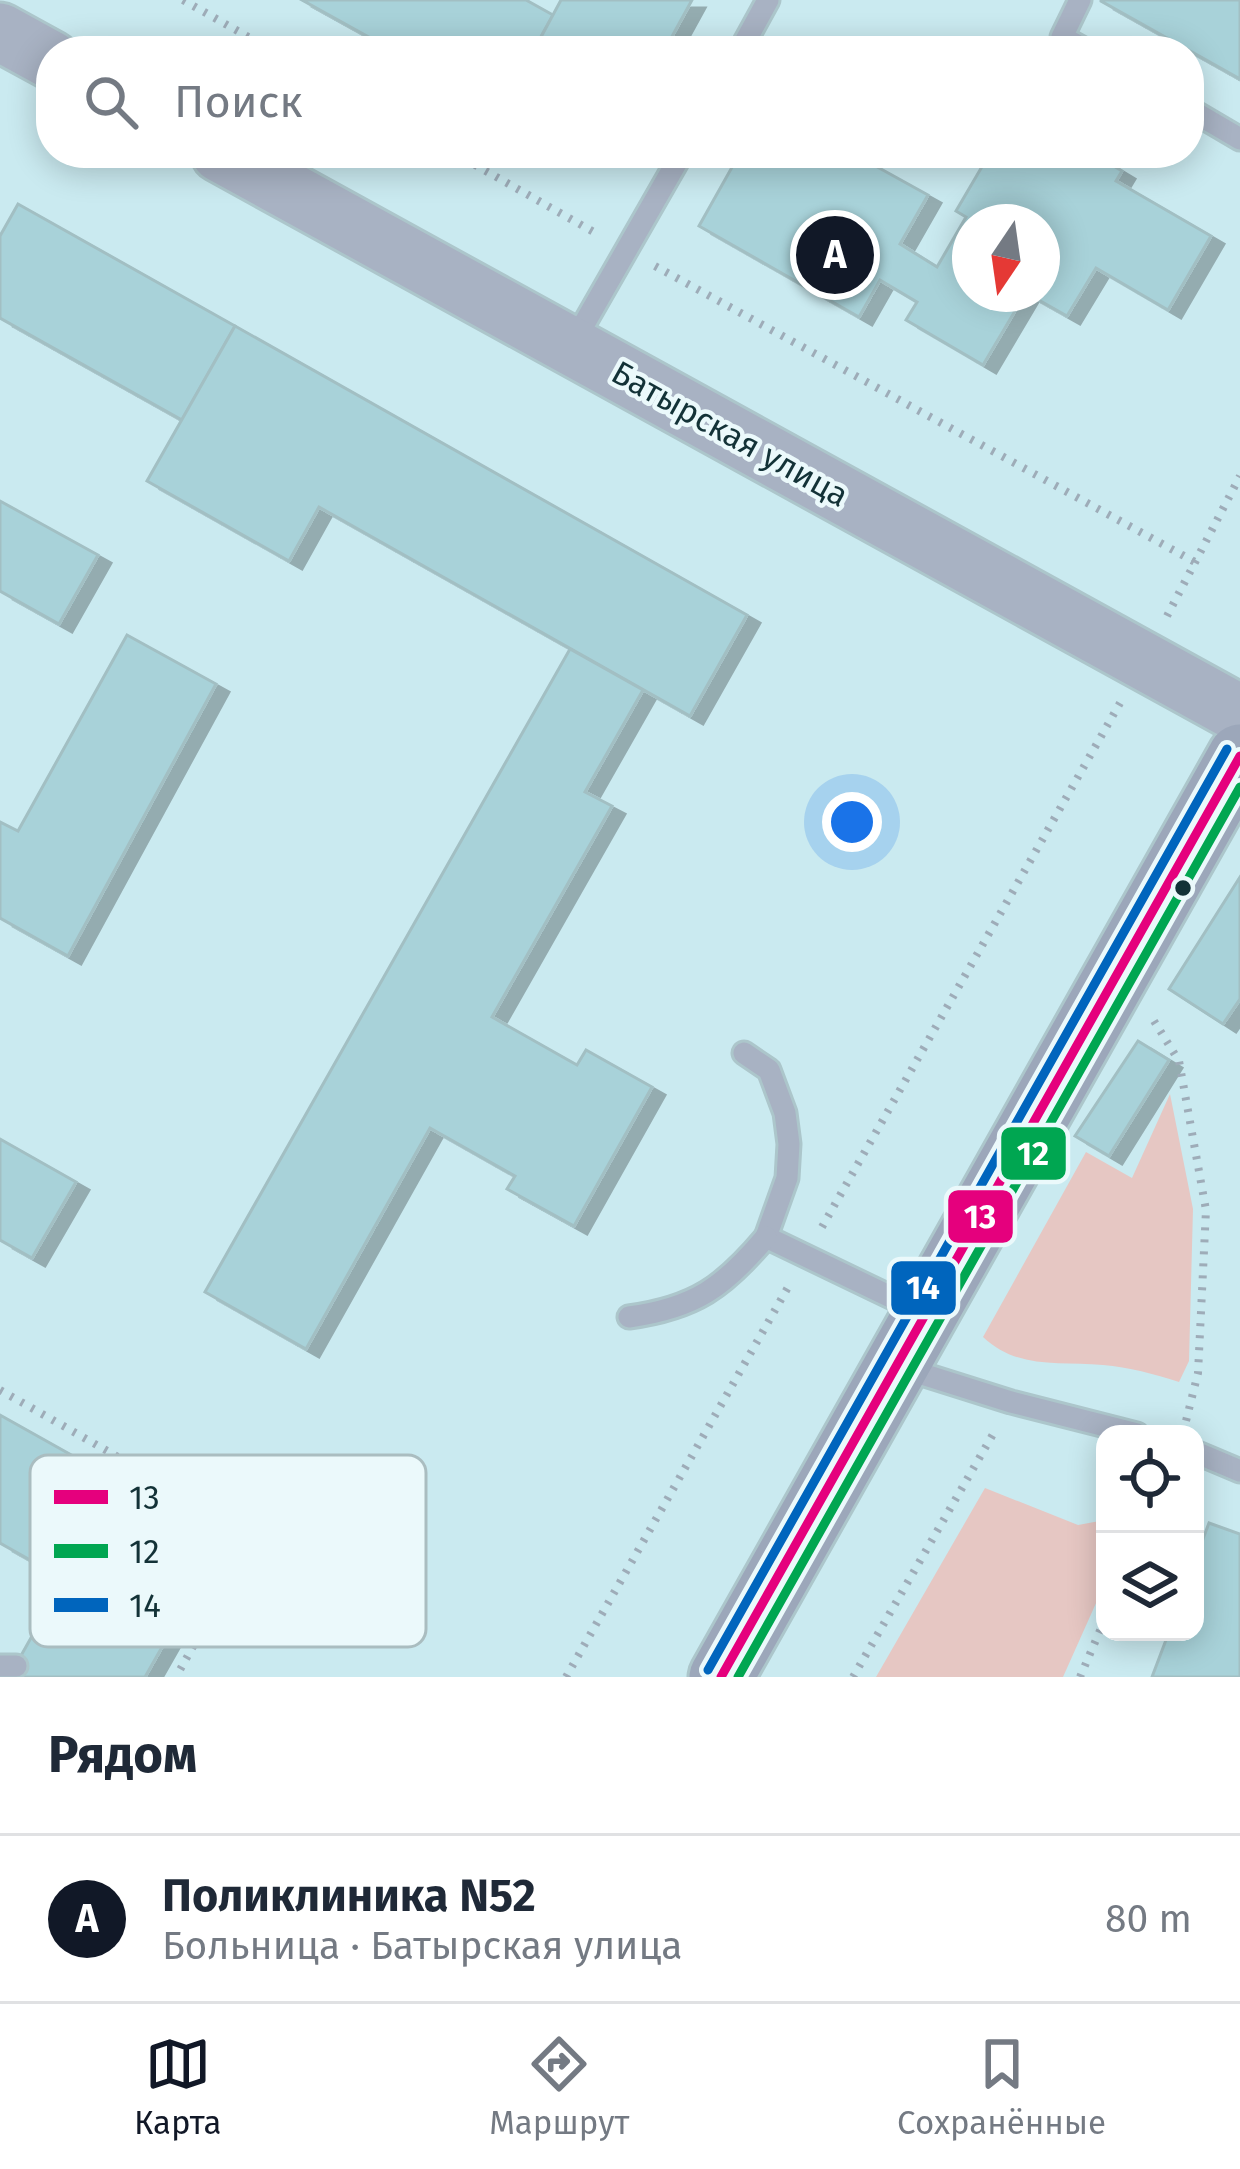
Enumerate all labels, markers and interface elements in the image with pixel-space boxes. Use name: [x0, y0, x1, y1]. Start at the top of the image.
search box: [36, 36, 1204, 168]
icon: search: [78, 69, 144, 135]
text: Поиск: [174, 75, 303, 129]
north arrow: [952, 204, 1060, 312]
pin: A: [796, 210, 874, 300]
street label: Батырская улица: [605, 352, 855, 516]
your location: [822, 792, 882, 852]
unlabelled marker: [1172, 877, 1194, 899]
line badge: 12: [999, 1125, 1068, 1182]
text: 12: [1017, 1134, 1049, 1174]
line badge: 13: [946, 1188, 1015, 1245]
text: 13: [964, 1197, 996, 1237]
line badge: 14: [889, 1259, 958, 1317]
text: 14: [906, 1268, 940, 1308]
map controls: [1096, 1425, 1204, 1641]
button: locate: [1096, 1425, 1204, 1533]
legend: [30, 1455, 426, 1647]
text: 13: [129, 1478, 160, 1518]
text: 12: [129, 1532, 160, 1572]
button: layers: [1096, 1533, 1204, 1641]
text: 14: [129, 1586, 161, 1626]
text: Рядом: [48, 1724, 197, 1786]
text: Поликлиника N52: [162, 1869, 536, 1923]
text: A: [75, 1896, 99, 1942]
text: 80 m: [1105, 1896, 1192, 1942]
text: Больница · Батырская улица: [162, 1923, 683, 1969]
tab: Карта: [134, 2031, 221, 2143]
tab: Маршрут: [489, 2031, 629, 2143]
tab: Сохранённые: [897, 2031, 1106, 2143]

